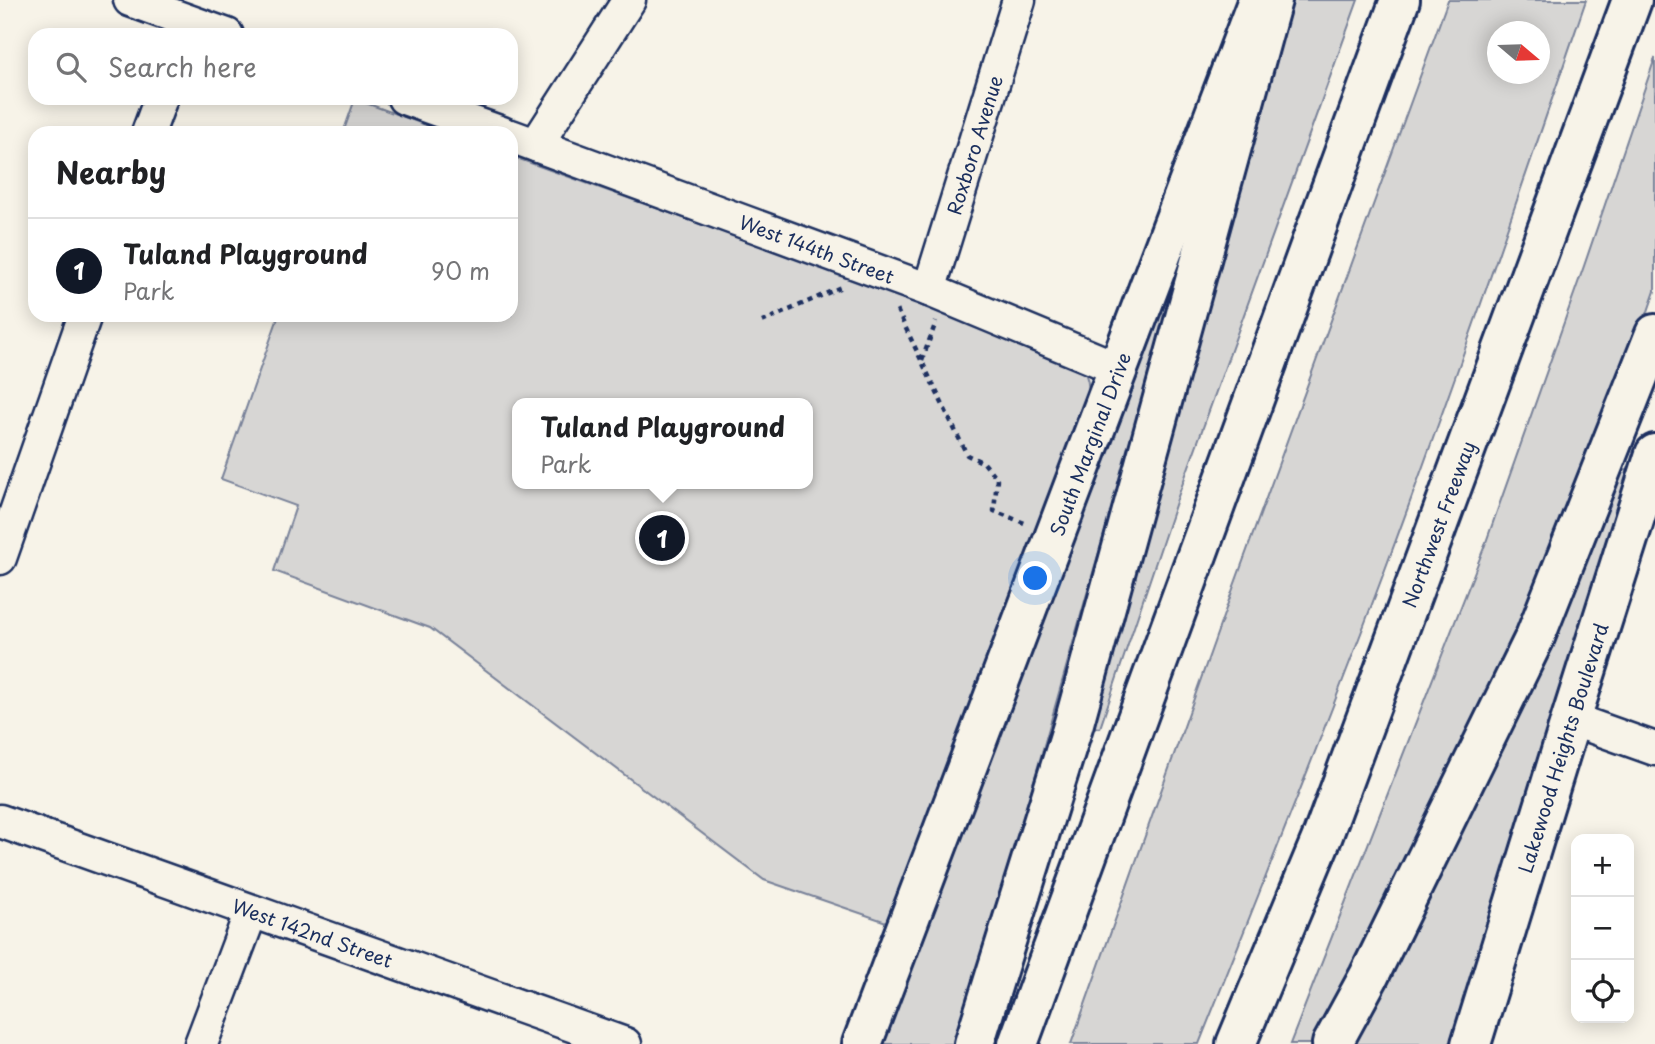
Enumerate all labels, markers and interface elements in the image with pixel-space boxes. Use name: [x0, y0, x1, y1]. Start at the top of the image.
north arrow: [1487, 21, 1550, 84]
search box: [28, 28, 518, 105]
text: Search here: [108, 47, 257, 86]
icon: search: [52, 48, 90, 86]
street label: Roxboro Avenue: [939, 72, 1009, 218]
text: Nearby: [56, 149, 166, 194]
street label: West 144th Street: [735, 207, 899, 290]
text: Tuland Playground: [123, 234, 368, 273]
text: 1: [74, 253, 85, 288]
text: 90 m: [431, 253, 490, 288]
text: Park: [123, 273, 174, 308]
street label: South Marginal Drive: [1042, 348, 1137, 540]
popup: [512, 398, 813, 489]
text: Tuland Playground: [540, 407, 785, 446]
street label: Northwest Freeway: [1394, 437, 1482, 611]
text: Park: [540, 446, 592, 481]
pin: 1: [639, 512, 685, 564]
your location: [1018, 561, 1052, 595]
street label: Lakewood Heights Boulevard: [1511, 619, 1615, 876]
map controls: [1571, 834, 1634, 1023]
button: +: [1571, 834, 1634, 897]
street label: West 142nd Street: [229, 891, 397, 974]
button: −: [1571, 897, 1634, 960]
button: locate: [1571, 960, 1634, 1023]

